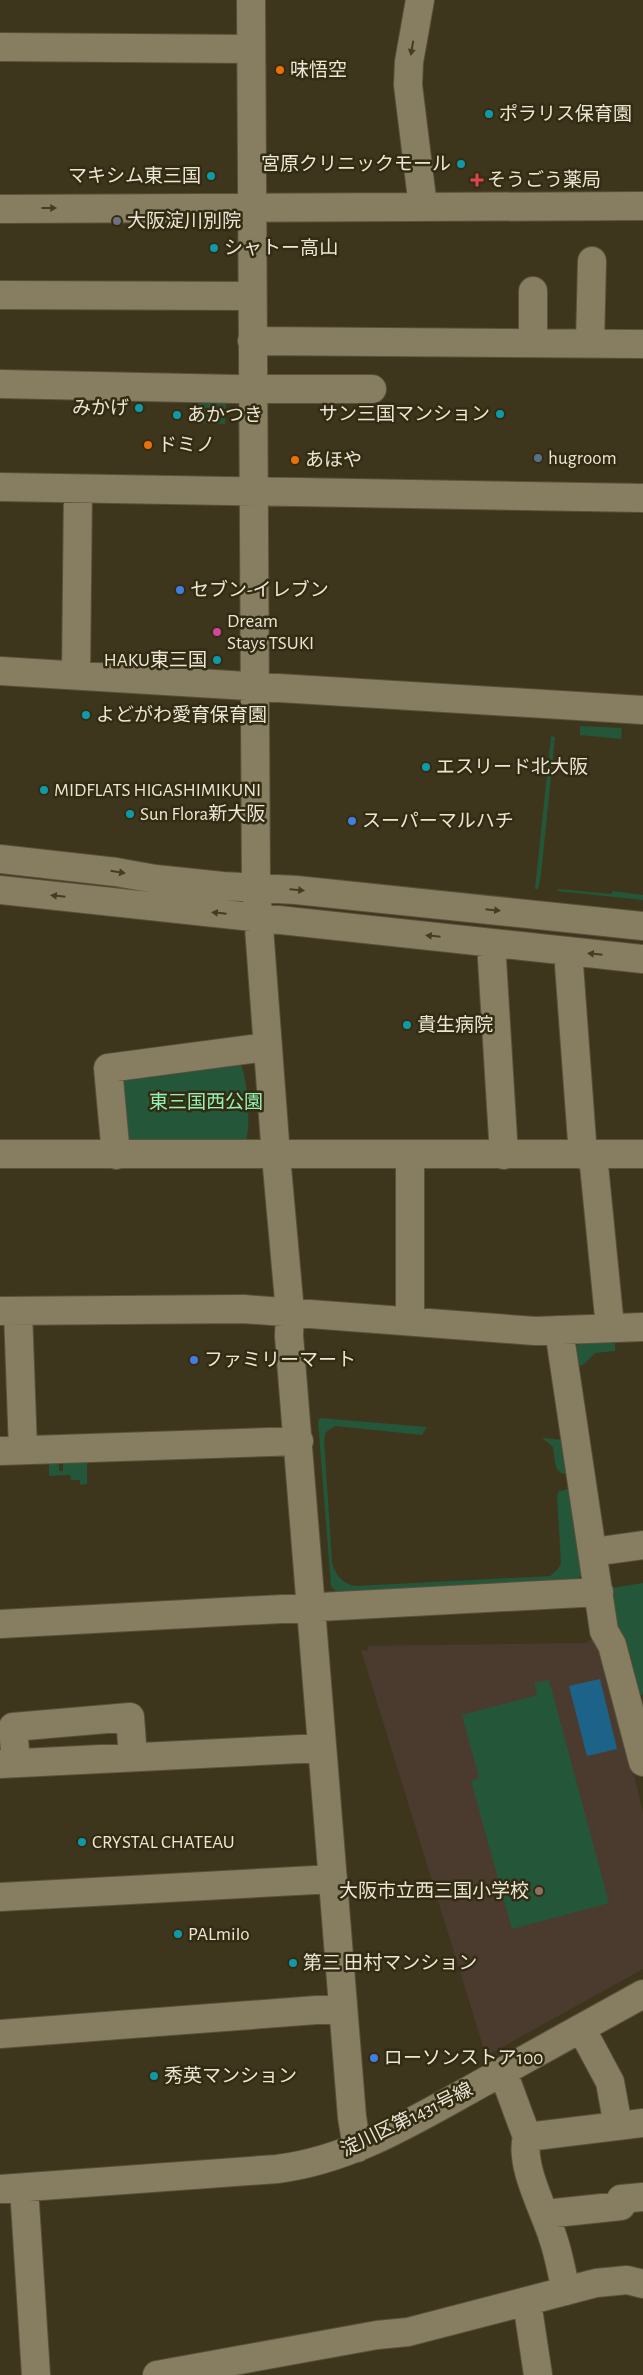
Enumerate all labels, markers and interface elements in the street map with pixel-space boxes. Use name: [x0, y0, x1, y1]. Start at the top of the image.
one-way arrow: [407, 40, 415, 56]
place label: 味悟空: [290, 60, 347, 80]
marker: 味悟空: [274, 64, 286, 76]
place label: ポラリス保育園: [499, 103, 632, 124]
marker: ポラリス保育園: [483, 108, 495, 120]
place label: 宮原クリニックモール: [261, 154, 451, 174]
marker: 宮原クリニックモール: [455, 158, 467, 170]
place label: マキシム東三国: [68, 166, 201, 186]
place label: そうごう薬局: [487, 169, 601, 190]
marker: マキシム東三国: [205, 170, 217, 182]
marker: そうごう薬局: [471, 174, 483, 186]
one-way arrow: [41, 204, 57, 212]
place label: 大阪淀川別院: [127, 210, 241, 231]
marker: 大阪淀川別院: [111, 215, 123, 227]
place label: シャトー高山: [224, 238, 338, 258]
marker: シャトー高山: [208, 242, 220, 254]
place label: みかげ: [72, 398, 129, 418]
marker: みかげ: [133, 402, 145, 414]
place label: サン三国マンション: [319, 404, 490, 424]
place label: あかつき: [187, 405, 263, 425]
marker: サン三国マンション: [494, 408, 506, 420]
marker: あかつき: [171, 409, 183, 421]
place label: ドミノ: [158, 436, 215, 455]
marker: ドミノ: [142, 439, 154, 451]
place label: hugroom: [548, 449, 617, 468]
place label: あほや: [305, 450, 362, 470]
marker: hugroom: [532, 452, 544, 464]
marker: あほや: [289, 454, 301, 466]
place label: セブン-イレブン: [190, 579, 329, 600]
marker: セブン-イレブン: [174, 584, 186, 596]
place label: Dream Stays TSUKI: [227, 612, 314, 653]
marker: Dream Stays TSUKI: [211, 626, 223, 638]
place label: HAKU東三国: [104, 650, 207, 670]
marker: HAKU東三国: [211, 654, 223, 666]
place label: よどがわ愛育保育園: [96, 704, 267, 725]
marker: よどがわ愛育保育園: [80, 709, 92, 721]
place label: エスリード北大阪: [436, 757, 588, 777]
marker: エスリード北大阪: [420, 761, 432, 773]
place label: MIDFLATS HIGASHIMIKUNI: [54, 781, 261, 800]
marker: MIDFLATS HIGASHIMIKUNI: [38, 784, 50, 796]
place label: Sun Flora新大阪: [140, 804, 265, 824]
marker: Sun Flora新大阪: [124, 808, 136, 820]
place label: スーパーマルハチ: [362, 811, 514, 831]
marker: スーパーマルハチ: [346, 815, 358, 827]
one-way arrow: [110, 869, 126, 877]
one-way arrow: [289, 886, 305, 894]
one-way arrow: [49, 892, 65, 900]
one-way arrow: [486, 906, 502, 914]
one-way arrow: [211, 909, 227, 917]
one-way arrow: [425, 932, 441, 940]
one-way arrow: [586, 950, 602, 958]
place label: 貴生病院: [417, 1014, 493, 1035]
marker: 貴生病院: [401, 1019, 413, 1031]
park label: 東三国西公園: [149, 1092, 263, 1112]
place label: ファミリーマート: [204, 1351, 356, 1370]
marker: ファミリーマート: [188, 1354, 200, 1366]
place label: CRYSTAL CHATEAU: [92, 1833, 235, 1852]
marker: CRYSTAL CHATEAU: [76, 1836, 88, 1848]
place label: 大阪市立西三国小学校: [339, 1880, 529, 1901]
marker: 大阪市立西三国小学校: [533, 1885, 545, 1897]
place label: PALmiIo: [188, 1925, 250, 1944]
marker: PALmiIo: [172, 1928, 184, 1940]
place label: 第三 田村マンション: [303, 1953, 477, 1973]
marker: 第三 田村マンション: [287, 1957, 299, 1969]
place label: ローソンストア100: [384, 2049, 543, 2068]
marker: ローソンストア100: [368, 2052, 380, 2064]
place label: 秀英マンション: [164, 2065, 297, 2086]
marker: 秀英マンション: [148, 2070, 160, 2082]
street label: 淀川区第1431号線: [337, 2078, 476, 2160]

